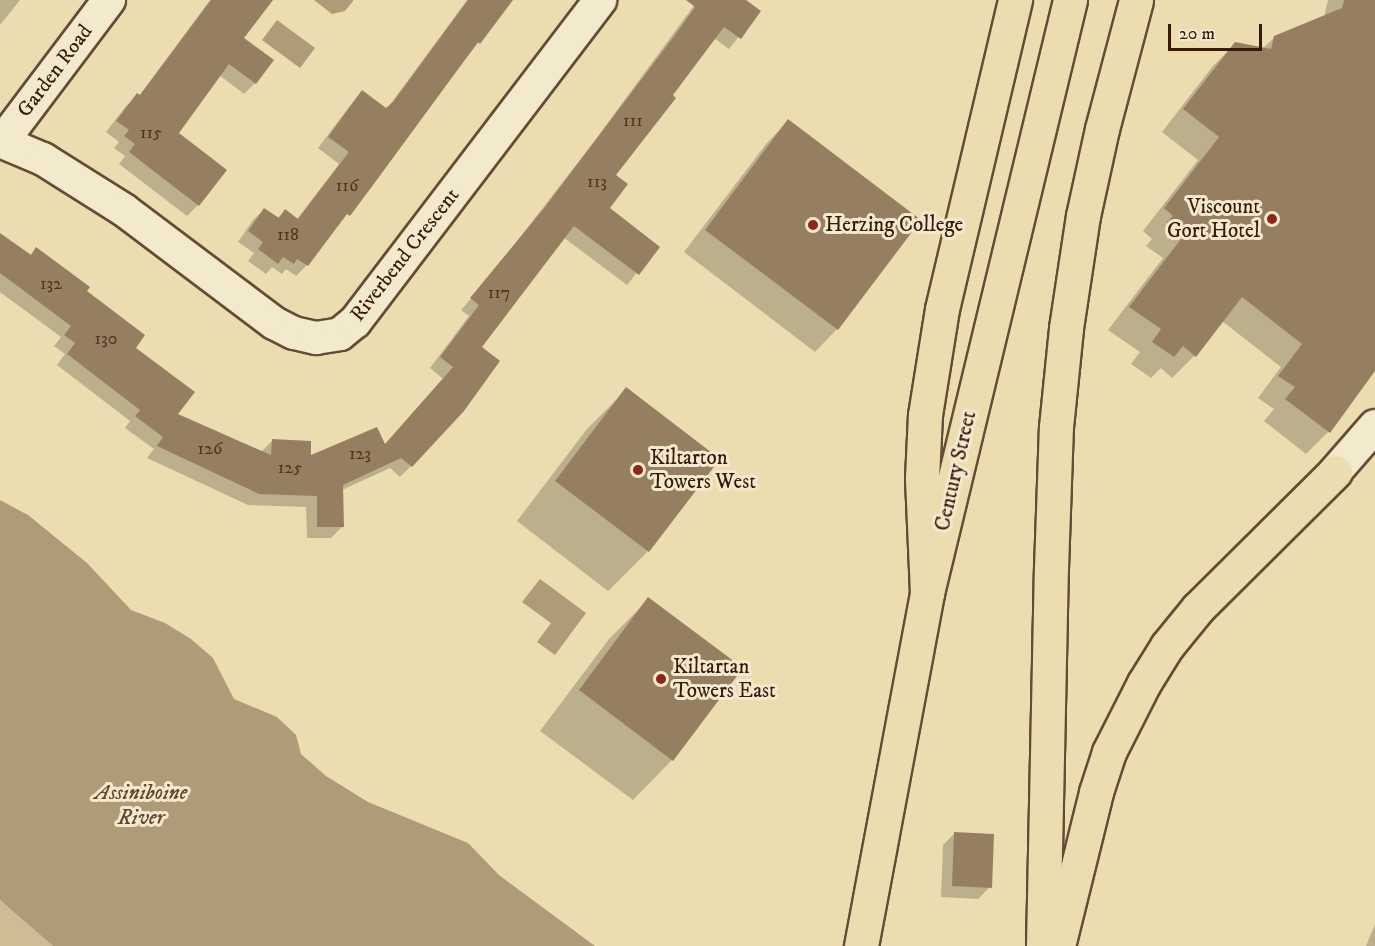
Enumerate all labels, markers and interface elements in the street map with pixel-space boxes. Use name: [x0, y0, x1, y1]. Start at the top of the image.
scale bar: [1171, 12, 1266, 50]
street label: Garden Road: [12, 20, 98, 122]
text: 20 m: [1179, 23, 1215, 45]
house number: 111: [623, 110, 643, 132]
house number: 115: [140, 122, 162, 144]
house number: 113: [587, 171, 607, 193]
house number: 116: [336, 175, 358, 197]
street label: Riverbend Crescent: [345, 183, 465, 327]
place label: Viscount Gort Hotel: [1167, 194, 1260, 244]
place label: Herzing College: [825, 212, 963, 238]
marker: Viscount Gort Hotel: [1265, 212, 1279, 226]
marker: Herzing College: [806, 218, 820, 232]
house number: 118: [277, 224, 299, 246]
house number: 132: [40, 273, 62, 295]
house number: 117: [488, 282, 510, 304]
house number: 130: [94, 328, 118, 350]
street label: Century Street: [930, 409, 982, 533]
house number: 126: [198, 438, 222, 460]
house number: 123: [349, 443, 371, 465]
place label: Kiltarton Towers West: [650, 445, 756, 495]
house number: 125: [278, 457, 302, 479]
marker: Kiltarton Towers West: [631, 463, 645, 477]
place label: Kiltartan Towers East: [673, 654, 776, 704]
marker: Kiltartan Towers East: [654, 672, 668, 686]
water label: Assiniboine River: [95, 779, 187, 830]

